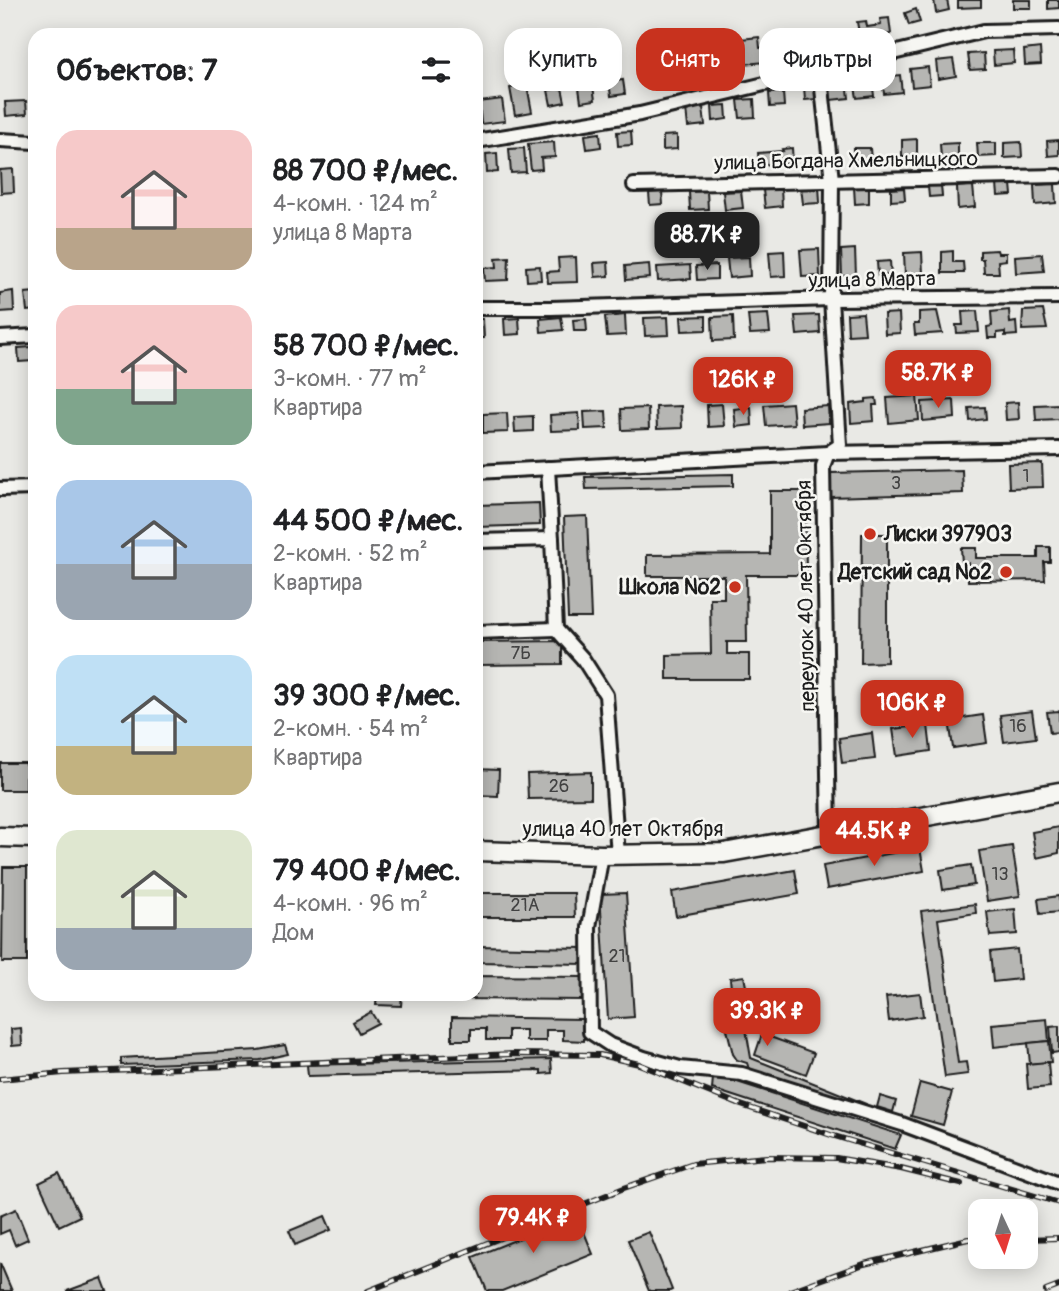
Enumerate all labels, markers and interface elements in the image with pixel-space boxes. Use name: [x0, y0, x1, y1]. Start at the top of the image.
chip: Купить: [504, 28, 622, 91]
chip: Снять: [636, 28, 745, 91]
chip: Фильтры: [759, 28, 896, 91]
icon: filters: [417, 51, 455, 89]
text: Объектов: 7: [56, 52, 217, 89]
street label: улица Богдана Хмельницкого: [713, 145, 978, 177]
text: 88 700 ₽/мес.: [273, 152, 458, 189]
icon: home: [112, 158, 196, 242]
text: 4-комн. · 124 m²: [273, 189, 438, 218]
pin: 88.7K ₽: [642, 212, 772, 272]
text: улица 8 Марта: [273, 218, 412, 247]
text: 88.7K ₽: [670, 220, 744, 249]
street label: улица 8 Марта: [807, 265, 936, 295]
text: 58 700 ₽/мес.: [273, 327, 459, 364]
icon: home: [112, 333, 196, 417]
pin: 58.7K ₽: [873, 350, 1003, 410]
pin: 126K ₽: [686, 358, 800, 417]
text: 58.7K ₽: [901, 358, 975, 387]
text: 3-комн. · 77 m²: [273, 364, 427, 393]
text: 126K ₽: [709, 365, 777, 394]
text: Квартира: [273, 393, 362, 422]
house number: 1: [1022, 465, 1030, 488]
house number: 3: [891, 472, 901, 495]
street label: переулок 40 лет Октября: [790, 480, 822, 712]
text: 44 500 ₽/мес.: [273, 502, 463, 539]
icon: home: [112, 508, 196, 592]
place label: Лиски 397903: [883, 521, 1012, 548]
marker: Лиски 397903: [862, 526, 878, 542]
text: 2-комн. · 52 m²: [273, 539, 428, 568]
place label: Детский сад №2: [836, 559, 992, 586]
marker: Детский сад №2: [998, 564, 1014, 580]
text: Квартира: [273, 568, 362, 597]
place label: Школа №2: [618, 574, 721, 601]
marker: Школа №2: [727, 579, 743, 595]
house number: 7Б: [511, 642, 531, 665]
text: 39 300 ₽/мес.: [273, 677, 461, 714]
pin: 106K ₽: [855, 680, 969, 740]
icon: home: [112, 683, 196, 767]
text: 106K ₽: [877, 688, 947, 717]
text: 2-комн. · 54 m²: [273, 714, 428, 743]
house number: 16: [1009, 715, 1027, 738]
text: Квартира: [273, 743, 362, 772]
house number: 26: [549, 775, 569, 798]
pin: 44.5K ₽: [809, 808, 939, 868]
street label: улица 40 лет Октября: [522, 816, 723, 843]
text: 44.5K ₽: [836, 816, 912, 845]
text: 79 400 ₽/мес.: [273, 852, 461, 889]
icon: home: [112, 858, 196, 942]
house number: 13: [991, 863, 1009, 886]
text: 4-комн. · 96 m²: [273, 889, 428, 918]
house number: 21А: [511, 894, 540, 917]
text: Дом: [273, 918, 314, 947]
house number: 21: [608, 945, 626, 968]
pin: 39.3K ₽: [702, 988, 832, 1048]
text: 39.3K ₽: [729, 996, 805, 1025]
pin: 79.4K ₽: [468, 1196, 598, 1255]
north arrow: [968, 1199, 1038, 1269]
map controls: [968, 1199, 1038, 1269]
text: 79.4K ₽: [495, 1203, 571, 1232]

